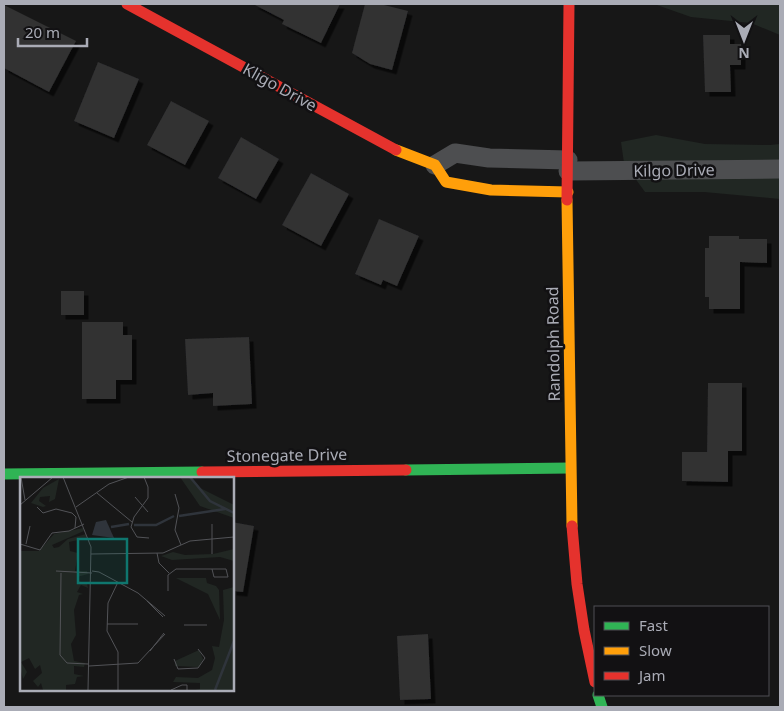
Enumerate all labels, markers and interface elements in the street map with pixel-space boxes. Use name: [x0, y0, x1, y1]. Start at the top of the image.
scale bar: [18, 15, 86, 47]
north arrow: [719, 15, 769, 65]
text: 20 m: [25, 22, 60, 42]
text: N: [738, 44, 750, 63]
street label: Kligo Drive: [239, 58, 321, 116]
street label: Kilgo Drive: [633, 158, 715, 182]
street label: Randolph Road: [541, 286, 565, 402]
street label: Stonegate Drive: [227, 443, 347, 467]
inset map: [20, 477, 234, 691]
legend: [594, 606, 769, 696]
text: Fast: [639, 615, 668, 635]
text: Slow: [639, 640, 672, 660]
text: Jam: [637, 665, 666, 685]

